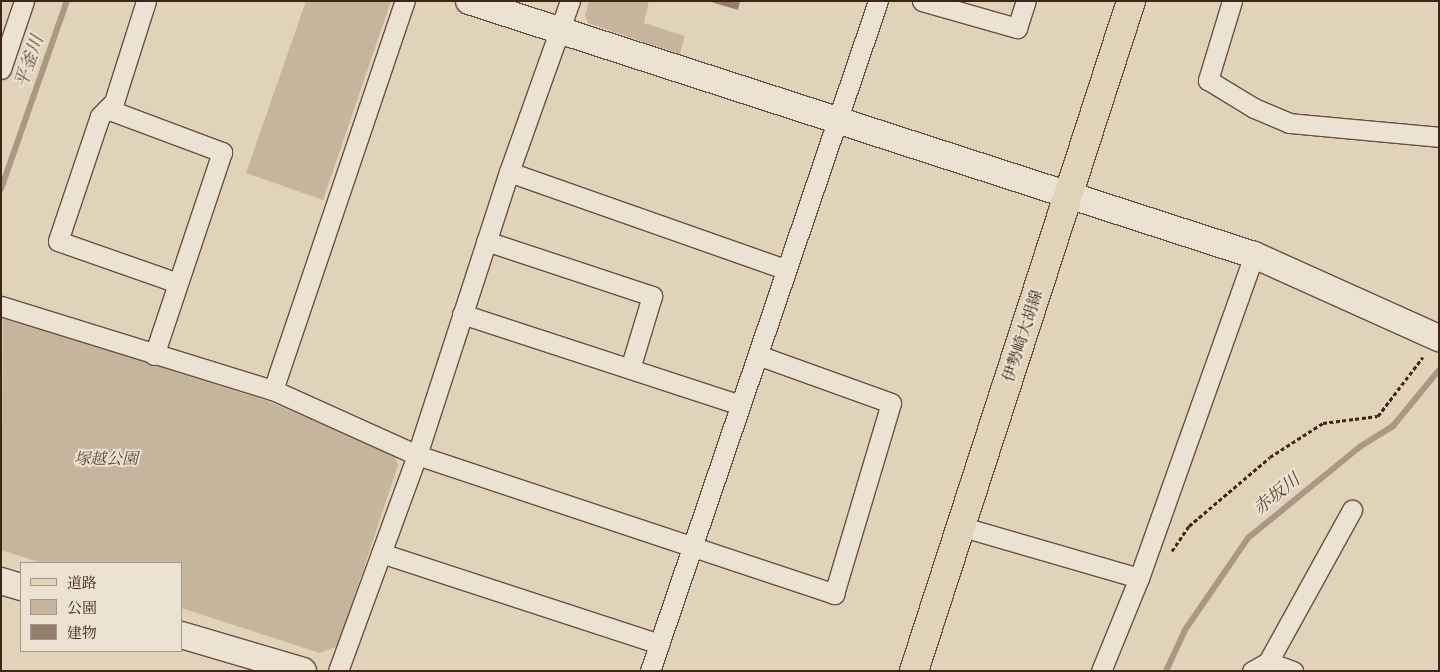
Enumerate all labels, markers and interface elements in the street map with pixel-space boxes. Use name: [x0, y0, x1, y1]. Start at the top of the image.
water label: 平釜川: [11, 33, 49, 91]
street label: 伊勢崎大胡線: [999, 287, 1047, 385]
park label: 塚越公園: [74, 449, 138, 469]
water label: 赤坂川: [1249, 470, 1305, 520]
legend: [20, 562, 182, 652]
text: 道路: [67, 574, 97, 593]
text: 公園: [67, 599, 97, 618]
text: 建物: [67, 624, 97, 643]

